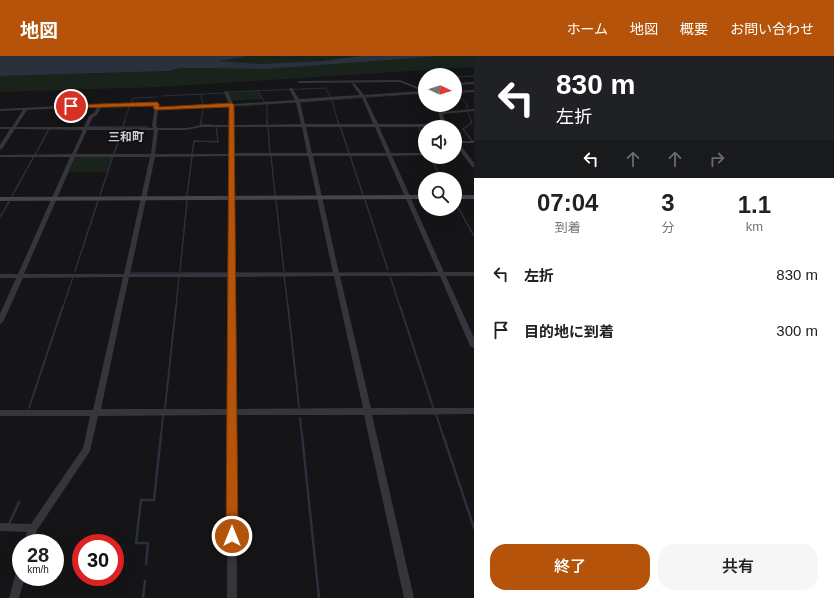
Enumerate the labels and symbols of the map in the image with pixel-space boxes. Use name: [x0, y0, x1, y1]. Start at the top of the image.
north arrow: [418, 68, 462, 112]
pin: [54, 89, 88, 123]
district label: 三和町: [108, 130, 144, 144]
position arrow: [211, 515, 253, 557]
speed limit sign: 30: [72, 534, 124, 586]

